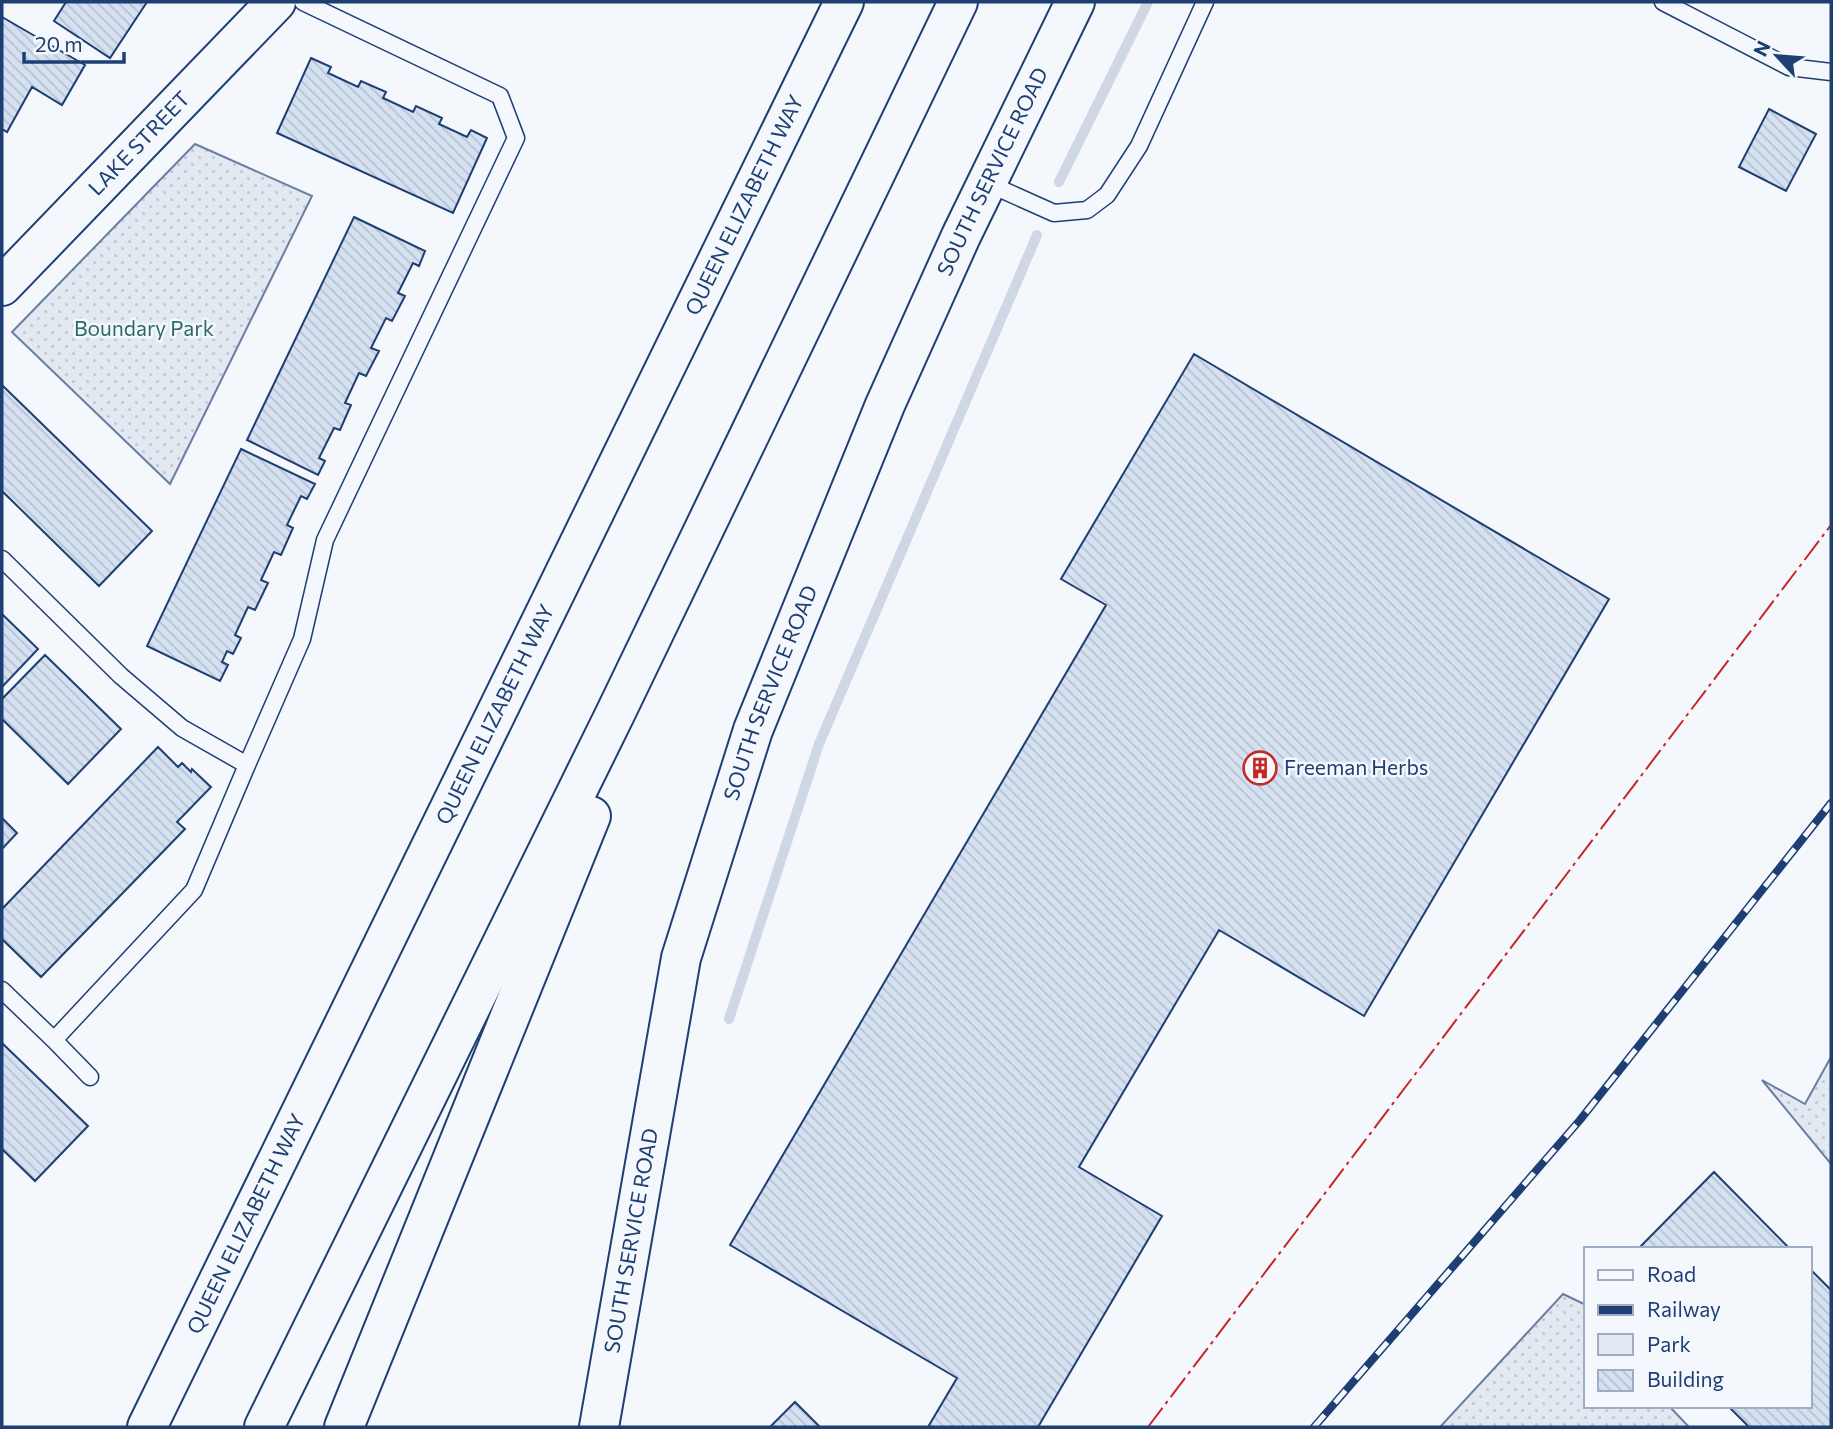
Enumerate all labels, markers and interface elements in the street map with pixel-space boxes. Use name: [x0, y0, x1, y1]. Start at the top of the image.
scale bar: [24, 21, 124, 65]
north arrow: [1742, 21, 1812, 91]
text: 20 m: [35, 31, 83, 56]
text: N: [1748, 37, 1775, 60]
street label: SOUTH SERVICE ROAD: [931, 63, 1052, 279]
street label: LAKE STREET: [82, 85, 194, 200]
street label: QUEEN ELIZABETH WAY: [679, 90, 808, 319]
park label: Boundary Park: [74, 315, 214, 340]
street label: SOUTH SERVICE ROAD: [718, 581, 821, 803]
street label: QUEEN ELIZABETH WAY: [430, 600, 559, 828]
building icon: Freeman Herbs: [1241, 749, 1279, 787]
place label: Freeman Herbs: [1284, 754, 1428, 779]
street label: QUEEN ELIZABETH WAY: [181, 1109, 309, 1337]
street label: SOUTH SERVICE ROAD: [598, 1126, 662, 1355]
legend: [1584, 1247, 1812, 1408]
text: Road: [1647, 1261, 1696, 1286]
text: Railway: [1647, 1296, 1721, 1321]
text: Park: [1647, 1331, 1691, 1356]
text: Building: [1647, 1366, 1724, 1391]

